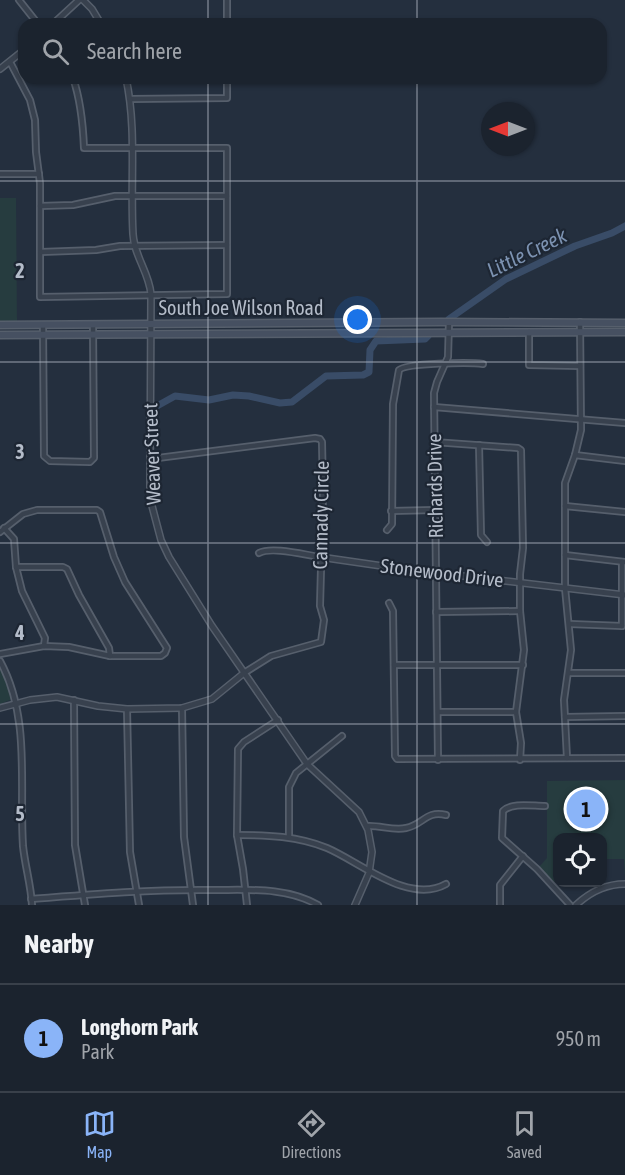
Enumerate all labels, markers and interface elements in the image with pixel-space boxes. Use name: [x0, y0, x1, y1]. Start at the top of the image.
search box: [18, 18, 607, 84]
icon: search: [39, 35, 72, 68]
text: Search here: [87, 38, 182, 64]
north arrow: [481, 102, 535, 156]
water label: Little Creek: [483, 222, 571, 282]
text: 2: [15, 259, 25, 282]
street label: South Joe Wilson Road: [159, 296, 323, 319]
your location: [343, 305, 372, 334]
street label: Weaver Street: [138, 402, 165, 505]
street label: Richards Drive: [422, 433, 447, 539]
text: 3: [15, 440, 25, 463]
street label: Cannady Circle: [308, 461, 333, 569]
street label: Stonewood Drive: [379, 554, 505, 591]
text: 4: [14, 621, 25, 644]
pin: 1: [566, 786, 606, 832]
text: 5: [15, 802, 25, 825]
map controls: [553, 833, 607, 887]
button: locate: [553, 833, 607, 887]
text: Nearby: [24, 929, 94, 959]
text: Longhorn Park: [81, 1014, 198, 1040]
text: 1: [39, 1027, 48, 1050]
text: 950 m: [556, 1027, 601, 1050]
text: Park: [81, 1040, 114, 1063]
tab: Map: [83, 1107, 116, 1161]
tab: Directions: [281, 1107, 341, 1161]
tab: Saved: [507, 1107, 542, 1161]

